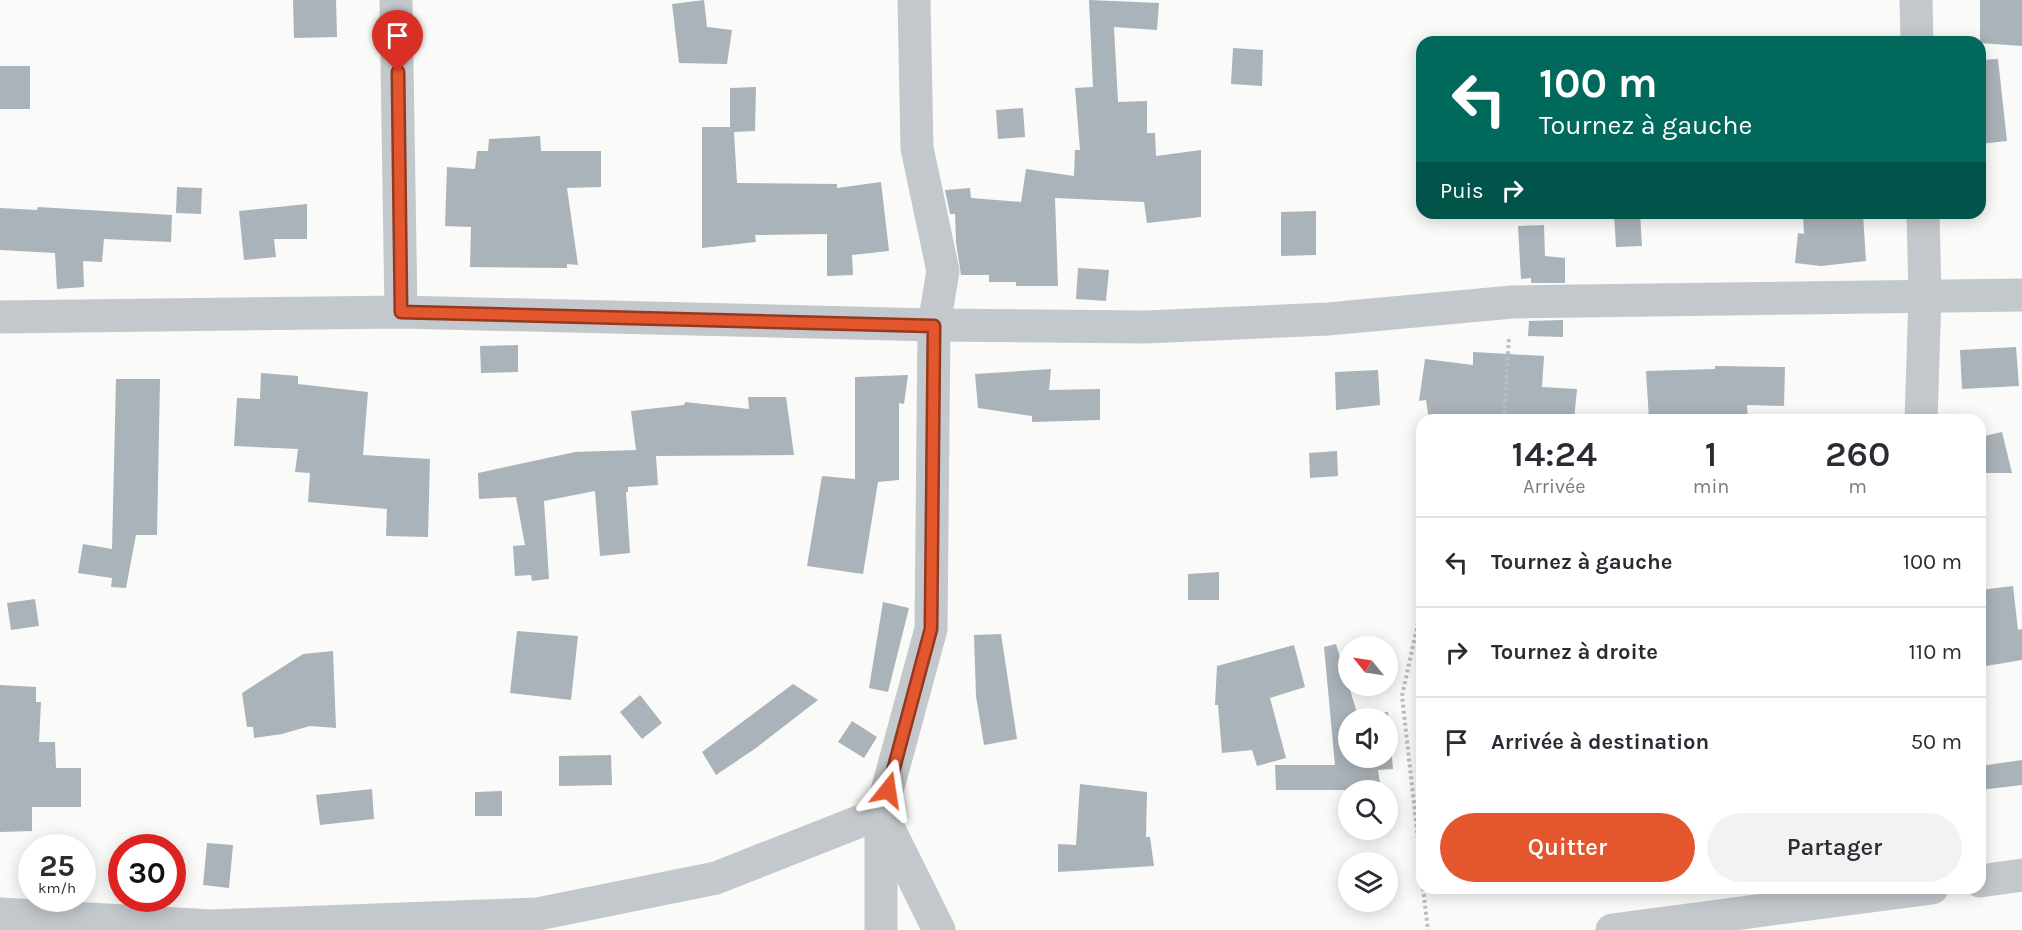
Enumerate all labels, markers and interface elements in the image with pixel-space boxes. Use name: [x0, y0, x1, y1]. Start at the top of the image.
pin: [372, 10, 423, 72]
icon: arrive: [381, 19, 414, 52]
text: 100 m: [1539, 58, 1658, 108]
icon: left: [1440, 60, 1518, 138]
text: Tournez à gauche: [1539, 109, 1752, 141]
icon: right: [1496, 174, 1529, 207]
text: Puis: [1440, 178, 1484, 204]
text: 14:24: [1512, 433, 1597, 475]
text: 1: [1705, 433, 1717, 475]
text: 260: [1825, 433, 1890, 475]
text: Arrivée: [1523, 475, 1586, 498]
text: min: [1693, 475, 1729, 498]
text: m: [1848, 475, 1867, 498]
icon: left: [1440, 546, 1473, 579]
text: Tournez à gauche: [1491, 549, 1672, 575]
text: 100 m: [1903, 549, 1962, 575]
north arrow: [1338, 636, 1398, 696]
map controls: [1338, 636, 1398, 912]
icon: right: [1440, 636, 1473, 669]
text: Tournez à droite: [1491, 639, 1658, 665]
text: 110 m: [1909, 639, 1962, 665]
button: sound: [1338, 708, 1398, 768]
icon: arrive: [1440, 726, 1473, 759]
text: Arrivée à destination: [1491, 729, 1709, 755]
text: 50 m: [1911, 729, 1962, 755]
position arrow: [856, 758, 920, 822]
button: search: [1338, 780, 1398, 840]
button: Quitter: [1440, 813, 1695, 882]
button: Partager: [1707, 813, 1962, 882]
speed limit sign: 30: [108, 834, 186, 912]
text: 25: [39, 848, 75, 884]
button: layers: [1338, 852, 1398, 912]
text: km/h: [38, 879, 76, 897]

